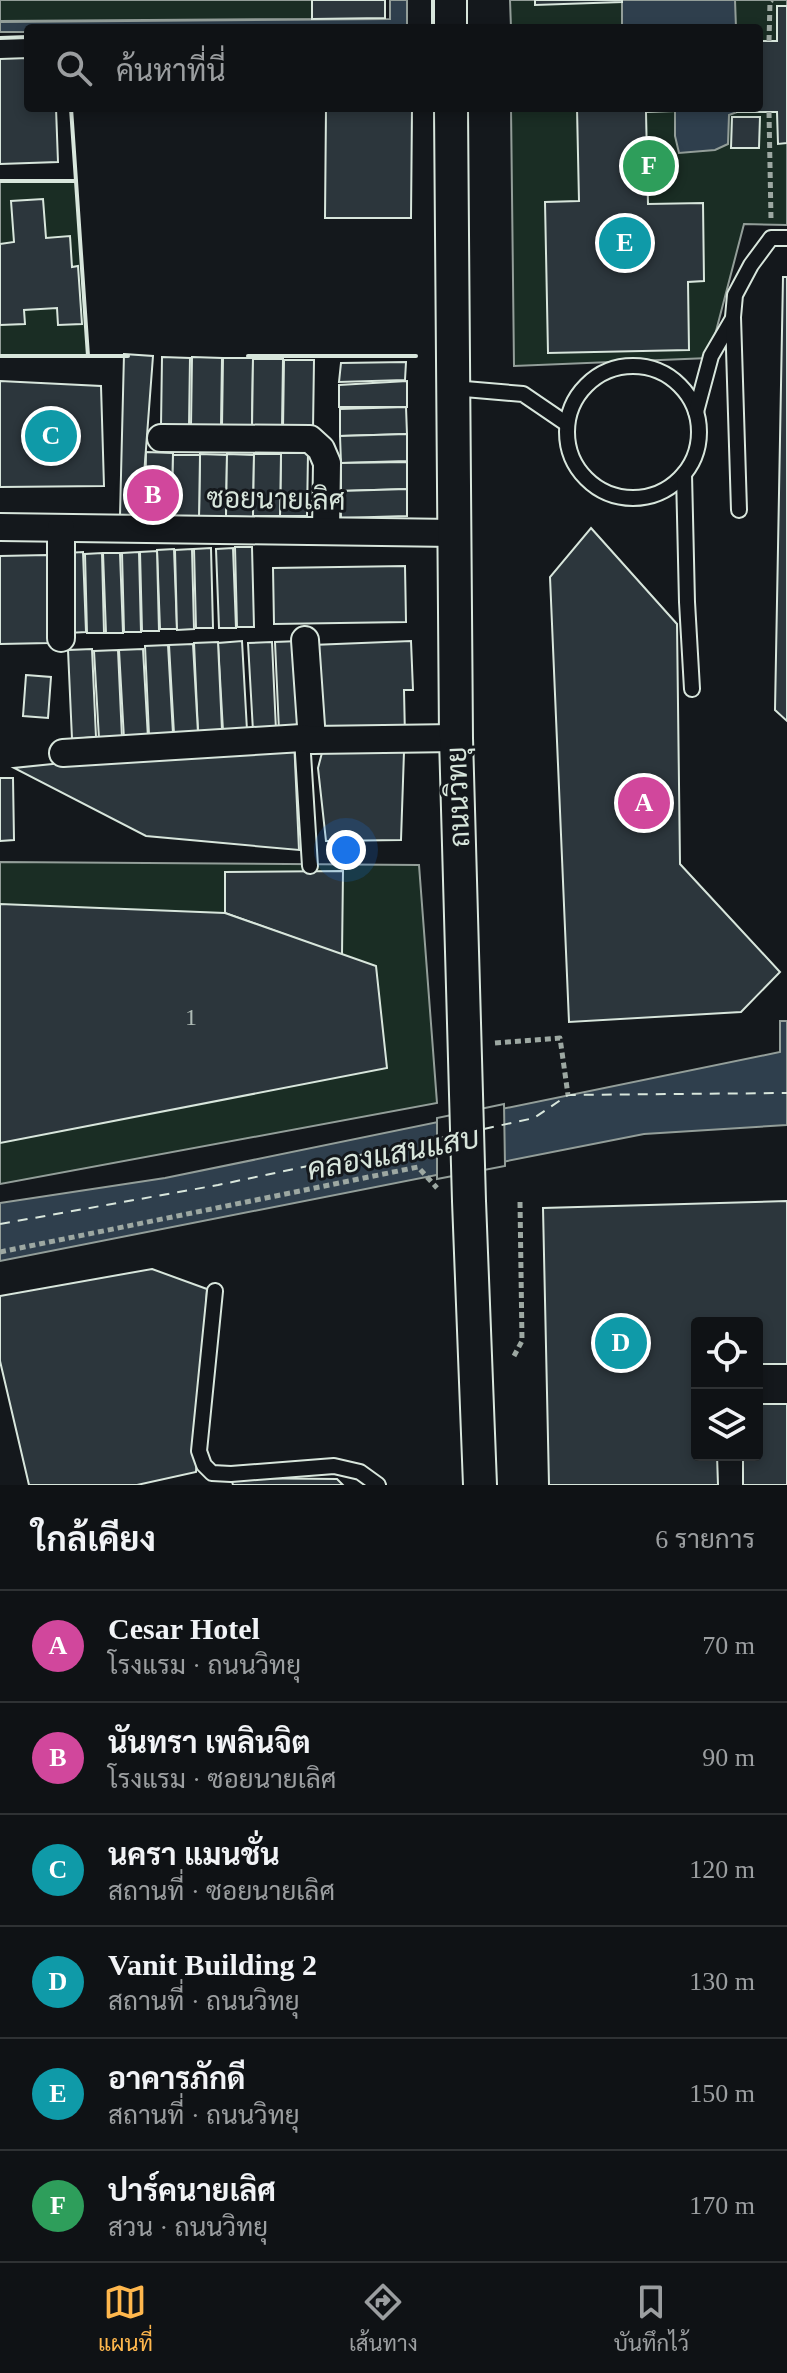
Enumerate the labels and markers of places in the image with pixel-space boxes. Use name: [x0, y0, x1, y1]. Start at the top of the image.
pin: F: [623, 136, 675, 196]
pin: E: [599, 213, 651, 273]
pin: C: [25, 406, 77, 466]
pin: B: [127, 465, 179, 525]
pin: A: [618, 773, 670, 833]
pin: D: [595, 1313, 647, 1373]

